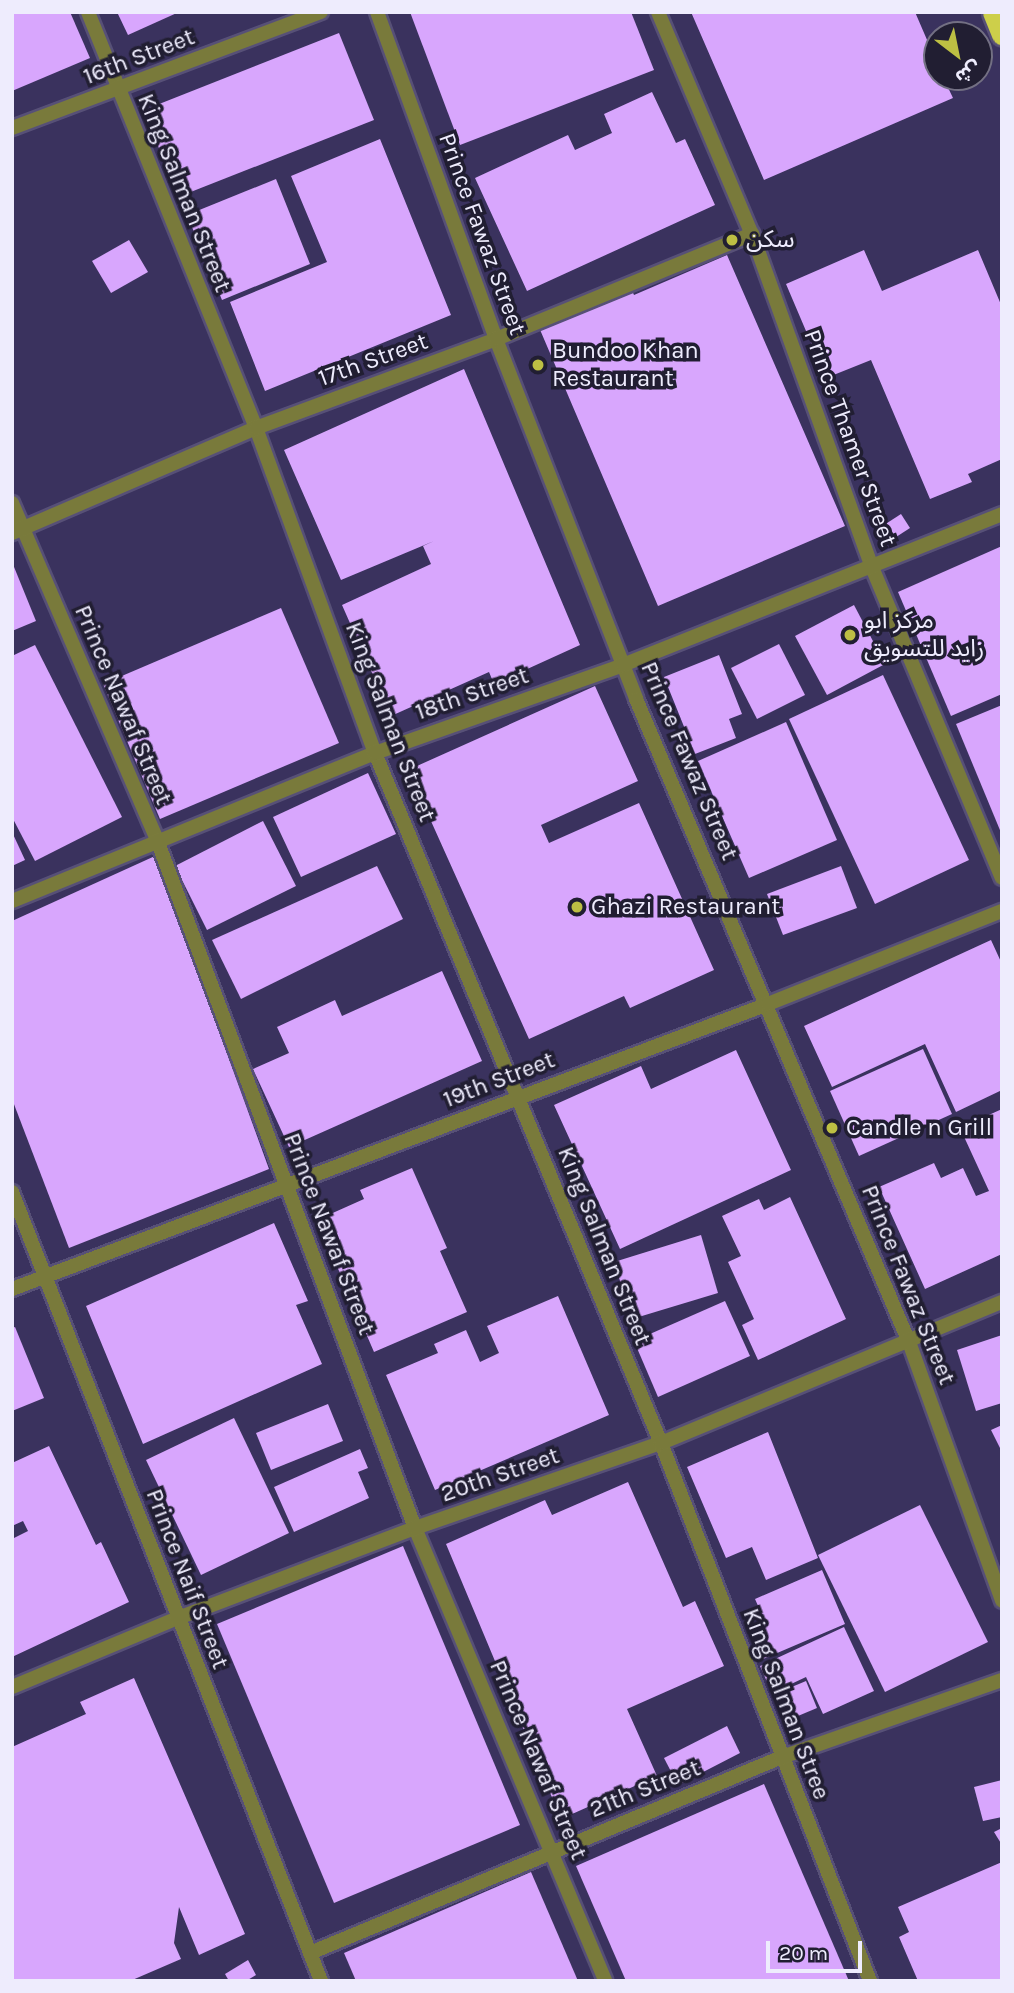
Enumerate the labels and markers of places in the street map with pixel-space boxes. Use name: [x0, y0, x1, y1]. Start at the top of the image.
place label: سكن: [746, 226, 795, 254]
marker: سكن: [724, 232, 740, 248]
place label: Bundoo Khan Restaurant: [552, 337, 699, 393]
marker: Bundoo Khan Restaurant: [530, 357, 546, 373]
place label: مركز ابو زايد للتسويق: [864, 607, 984, 663]
marker: مركز ابو زايد للتسويق: [842, 627, 858, 643]
place label: Ghazi Restaurant: [591, 893, 780, 921]
marker: Ghazi Restaurant: [569, 899, 585, 915]
place label: Candle n Grill: [846, 1114, 992, 1142]
marker: Candle n Grill: [824, 1120, 840, 1136]

